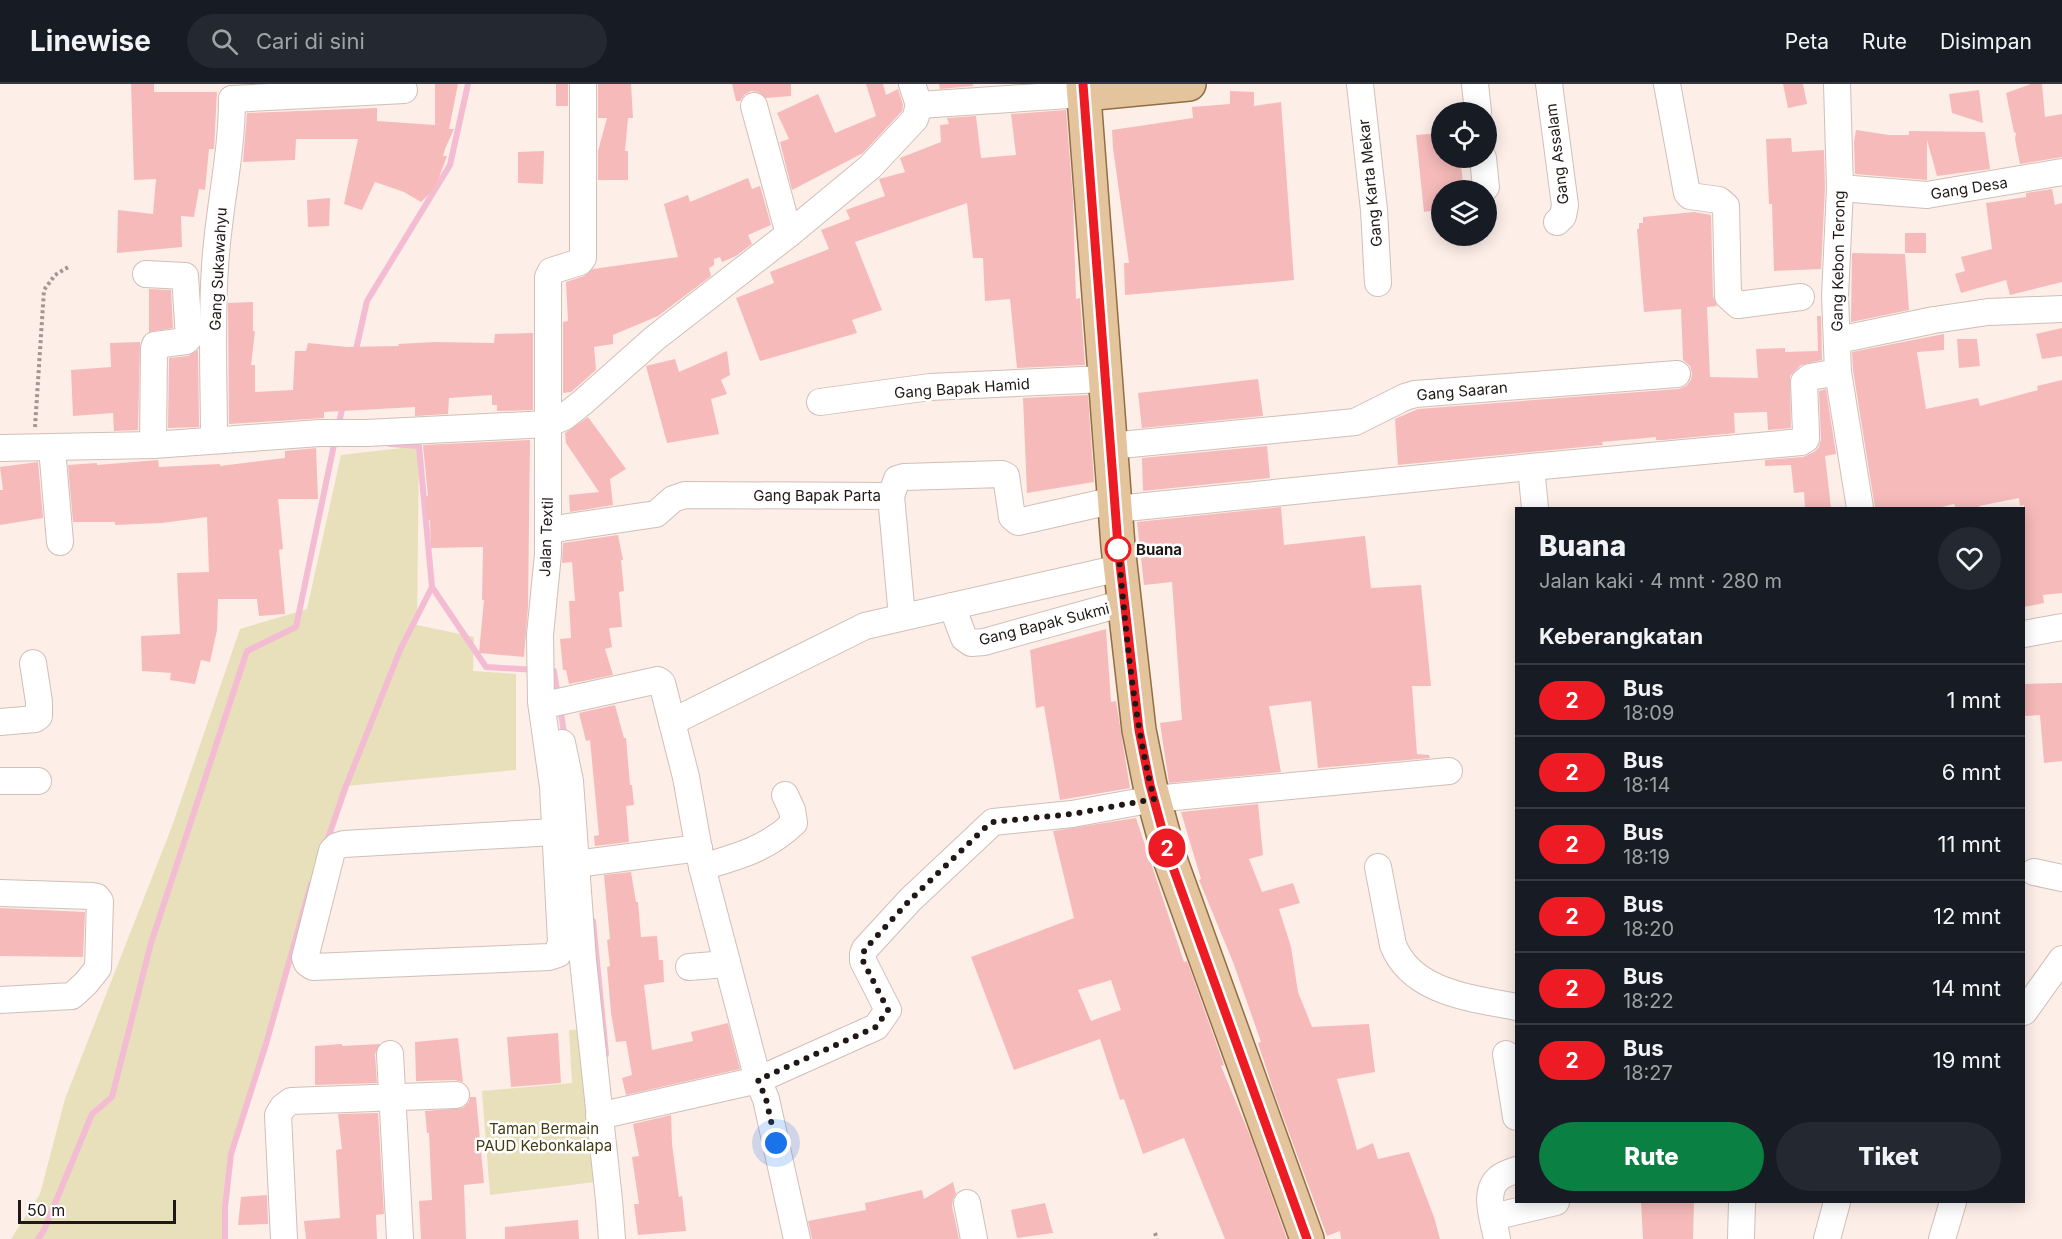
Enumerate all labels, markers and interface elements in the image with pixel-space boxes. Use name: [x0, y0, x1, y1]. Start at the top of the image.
search box: [187, 14, 607, 68]
text: Linewise: [30, 24, 151, 58]
icon: search: [208, 25, 241, 58]
text: Cari di sini: [256, 28, 365, 54]
text: Peta: [1785, 29, 1829, 54]
text: Rute: [1862, 29, 1907, 54]
text: Disimpan: [1940, 29, 2032, 54]
map controls: [1431, 102, 1497, 246]
button: locate: [1431, 102, 1497, 168]
street label: Gang Assalam: [1541, 102, 1573, 206]
street label: Gang Karta Mekar: [1354, 118, 1386, 248]
street label: Gang Desa: [1929, 173, 2009, 203]
button: layers: [1431, 180, 1497, 246]
street label: Gang Kebon Terong: [1827, 190, 1849, 332]
street label: Gang Sukawahyu: [205, 207, 231, 331]
street label: Gang Bapak Hamid: [894, 374, 1030, 402]
street label: Gang Saaran: [1416, 378, 1508, 404]
street label: Gang Bapak Parta: [753, 486, 881, 505]
street label: Jalan Textil: [535, 497, 557, 577]
button: heart: [1938, 527, 2001, 590]
text: Buana: [1539, 529, 1626, 563]
marker: Buana: [1105, 536, 1131, 562]
place label: Buana: [1136, 540, 1182, 559]
text: Jalan kaki · 4 mnt · 280 m: [1539, 569, 1782, 593]
street label: Gang Bapak Sukmi: [977, 599, 1111, 649]
text: Keberangkatan: [1539, 623, 1703, 649]
text: Bus: [1623, 675, 1664, 701]
text: 1 mnt: [1946, 687, 2001, 713]
text: 2: [1565, 688, 1579, 713]
text: 18:09: [1623, 701, 1674, 725]
text: Bus: [1623, 747, 1664, 773]
text: 6 mnt: [1942, 759, 2001, 785]
text: 2: [1565, 760, 1579, 785]
text: 18:14: [1623, 773, 1670, 797]
text: Bus: [1623, 819, 1664, 845]
line badge: 2: [1148, 828, 1186, 867]
text: 11 mnt: [1937, 831, 2001, 857]
text: 2: [1565, 832, 1579, 857]
text: 2: [1160, 836, 1174, 861]
text: 18:19: [1623, 845, 1670, 869]
text: Bus: [1623, 891, 1664, 917]
text: 12 mnt: [1933, 903, 2001, 929]
text: 2: [1565, 904, 1579, 929]
text: 18:20: [1623, 917, 1674, 941]
text: Bus: [1623, 963, 1664, 989]
text: 14 mnt: [1932, 975, 2001, 1001]
text: 2: [1565, 976, 1579, 1001]
text: 18:22: [1623, 989, 1674, 1013]
text: Bus: [1623, 1035, 1664, 1061]
text: 19 mnt: [1933, 1047, 2001, 1073]
text: 2: [1565, 1048, 1579, 1073]
text: 18:27: [1623, 1061, 1673, 1085]
park label: Taman Bermain PAUD Kebonkalapa: [476, 1119, 612, 1155]
button: Rute: [1539, 1122, 1764, 1191]
button: Tiket: [1776, 1122, 2001, 1191]
your location: [761, 1128, 791, 1158]
scale bar: [18, 1197, 176, 1224]
text: 50 m: [27, 1200, 65, 1220]

